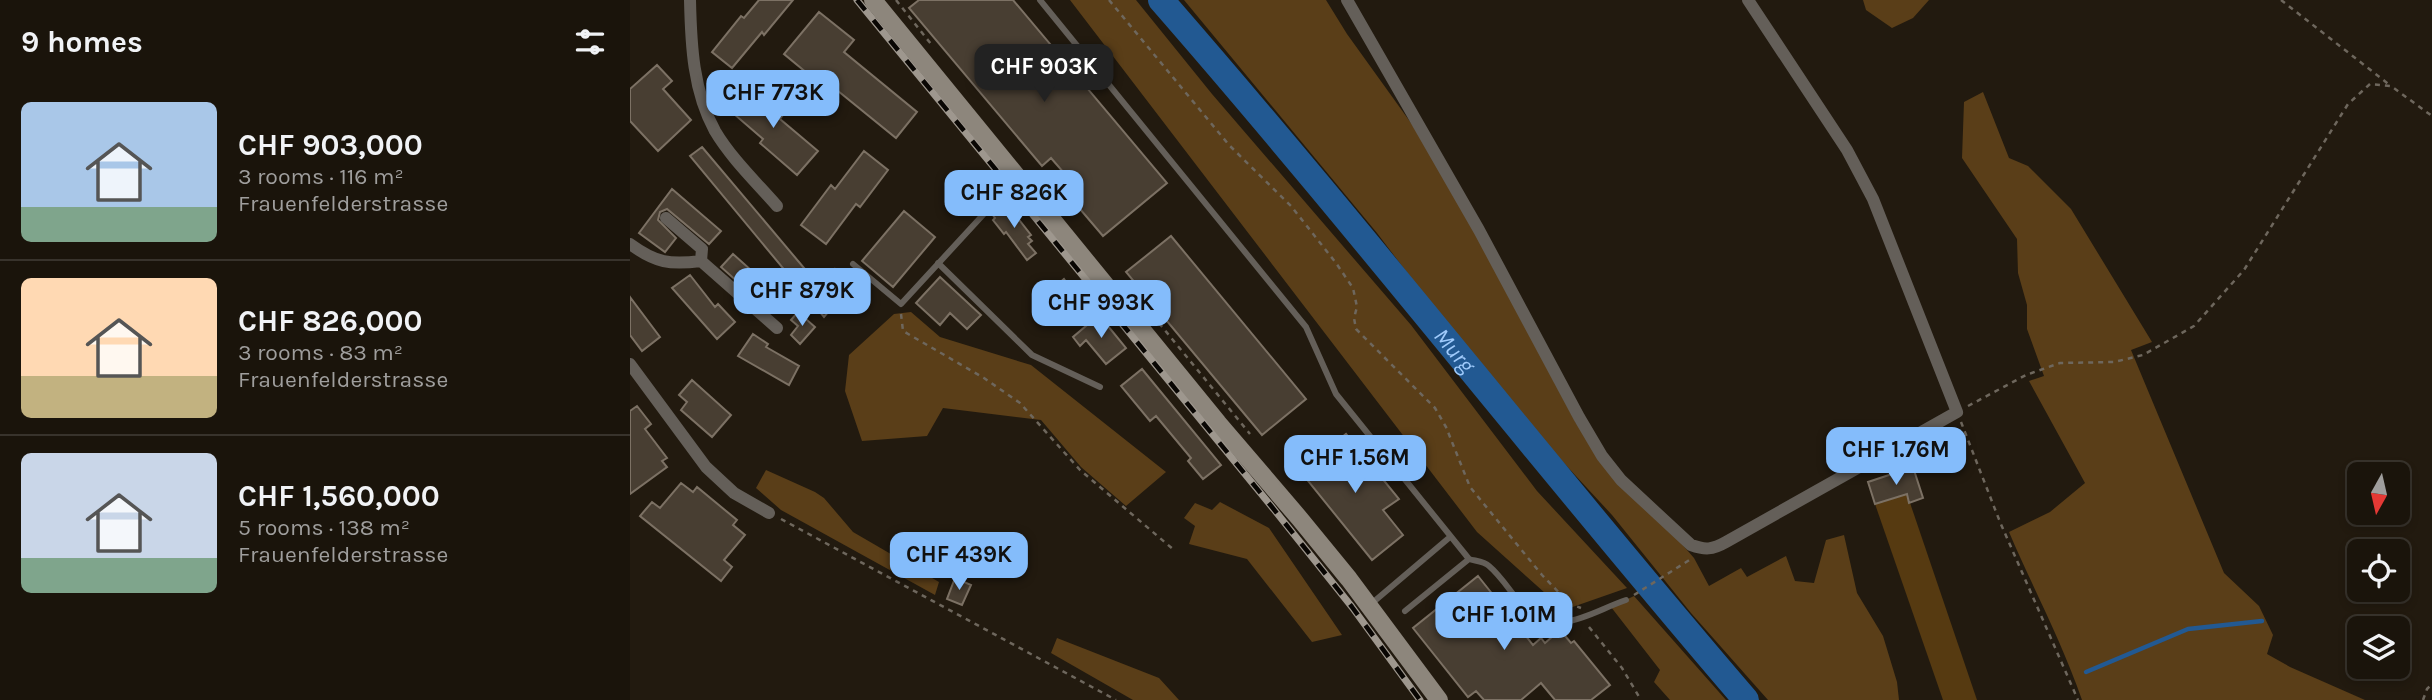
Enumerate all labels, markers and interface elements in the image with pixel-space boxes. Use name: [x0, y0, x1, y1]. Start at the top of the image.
icon: filters: [571, 23, 609, 61]
text: 9 homes: [21, 24, 143, 60]
pin: CHF 903K: [972, 44, 1116, 104]
text: CHF 903K: [990, 53, 1098, 80]
pin: CHF 773K: [701, 71, 845, 130]
text: CHF 773K: [722, 79, 824, 106]
text: CHF 903,000: [238, 127, 423, 163]
icon: home: [77, 130, 161, 214]
text: 3 rooms · 116 m²: [238, 163, 404, 190]
pin: CHF 826K: [942, 170, 1086, 230]
text: CHF 826K: [961, 179, 1067, 206]
text: Frauenfelderstrasse: [238, 190, 448, 217]
pin: CHF 879K: [730, 268, 874, 328]
text: CHF 879K: [750, 277, 854, 304]
pin: CHF 993K: [1029, 280, 1173, 340]
text: CHF 993K: [1048, 289, 1154, 316]
text: CHF 826,000: [238, 303, 422, 339]
icon: home: [77, 306, 161, 390]
water label: Murg: [1428, 323, 1481, 379]
text: 3 rooms · 83 m²: [238, 339, 403, 366]
text: Frauenfelderstrasse: [238, 366, 448, 393]
pin: CHF 1.76M: [1816, 428, 1976, 487]
pin: CHF 1.56M: [1275, 435, 1435, 495]
text: CHF 1.76M: [1842, 436, 1950, 463]
text: CHF 1.56M: [1300, 444, 1410, 471]
north arrow: [2347, 462, 2410, 525]
map controls: [2347, 462, 2410, 679]
text: CHF 1,560,000: [238, 478, 440, 514]
icon: home: [77, 481, 161, 565]
text: 5 rooms · 138 m²: [238, 514, 410, 541]
pin: CHF 439K: [887, 532, 1031, 592]
button: locate: [2347, 539, 2410, 602]
text: Frauenfelderstrasse: [238, 541, 448, 568]
text: CHF 439K: [906, 541, 1012, 568]
pin: CHF 1.01M: [1424, 592, 1584, 652]
text: CHF 1.01M: [1451, 601, 1557, 628]
button: layers: [2347, 616, 2410, 679]

